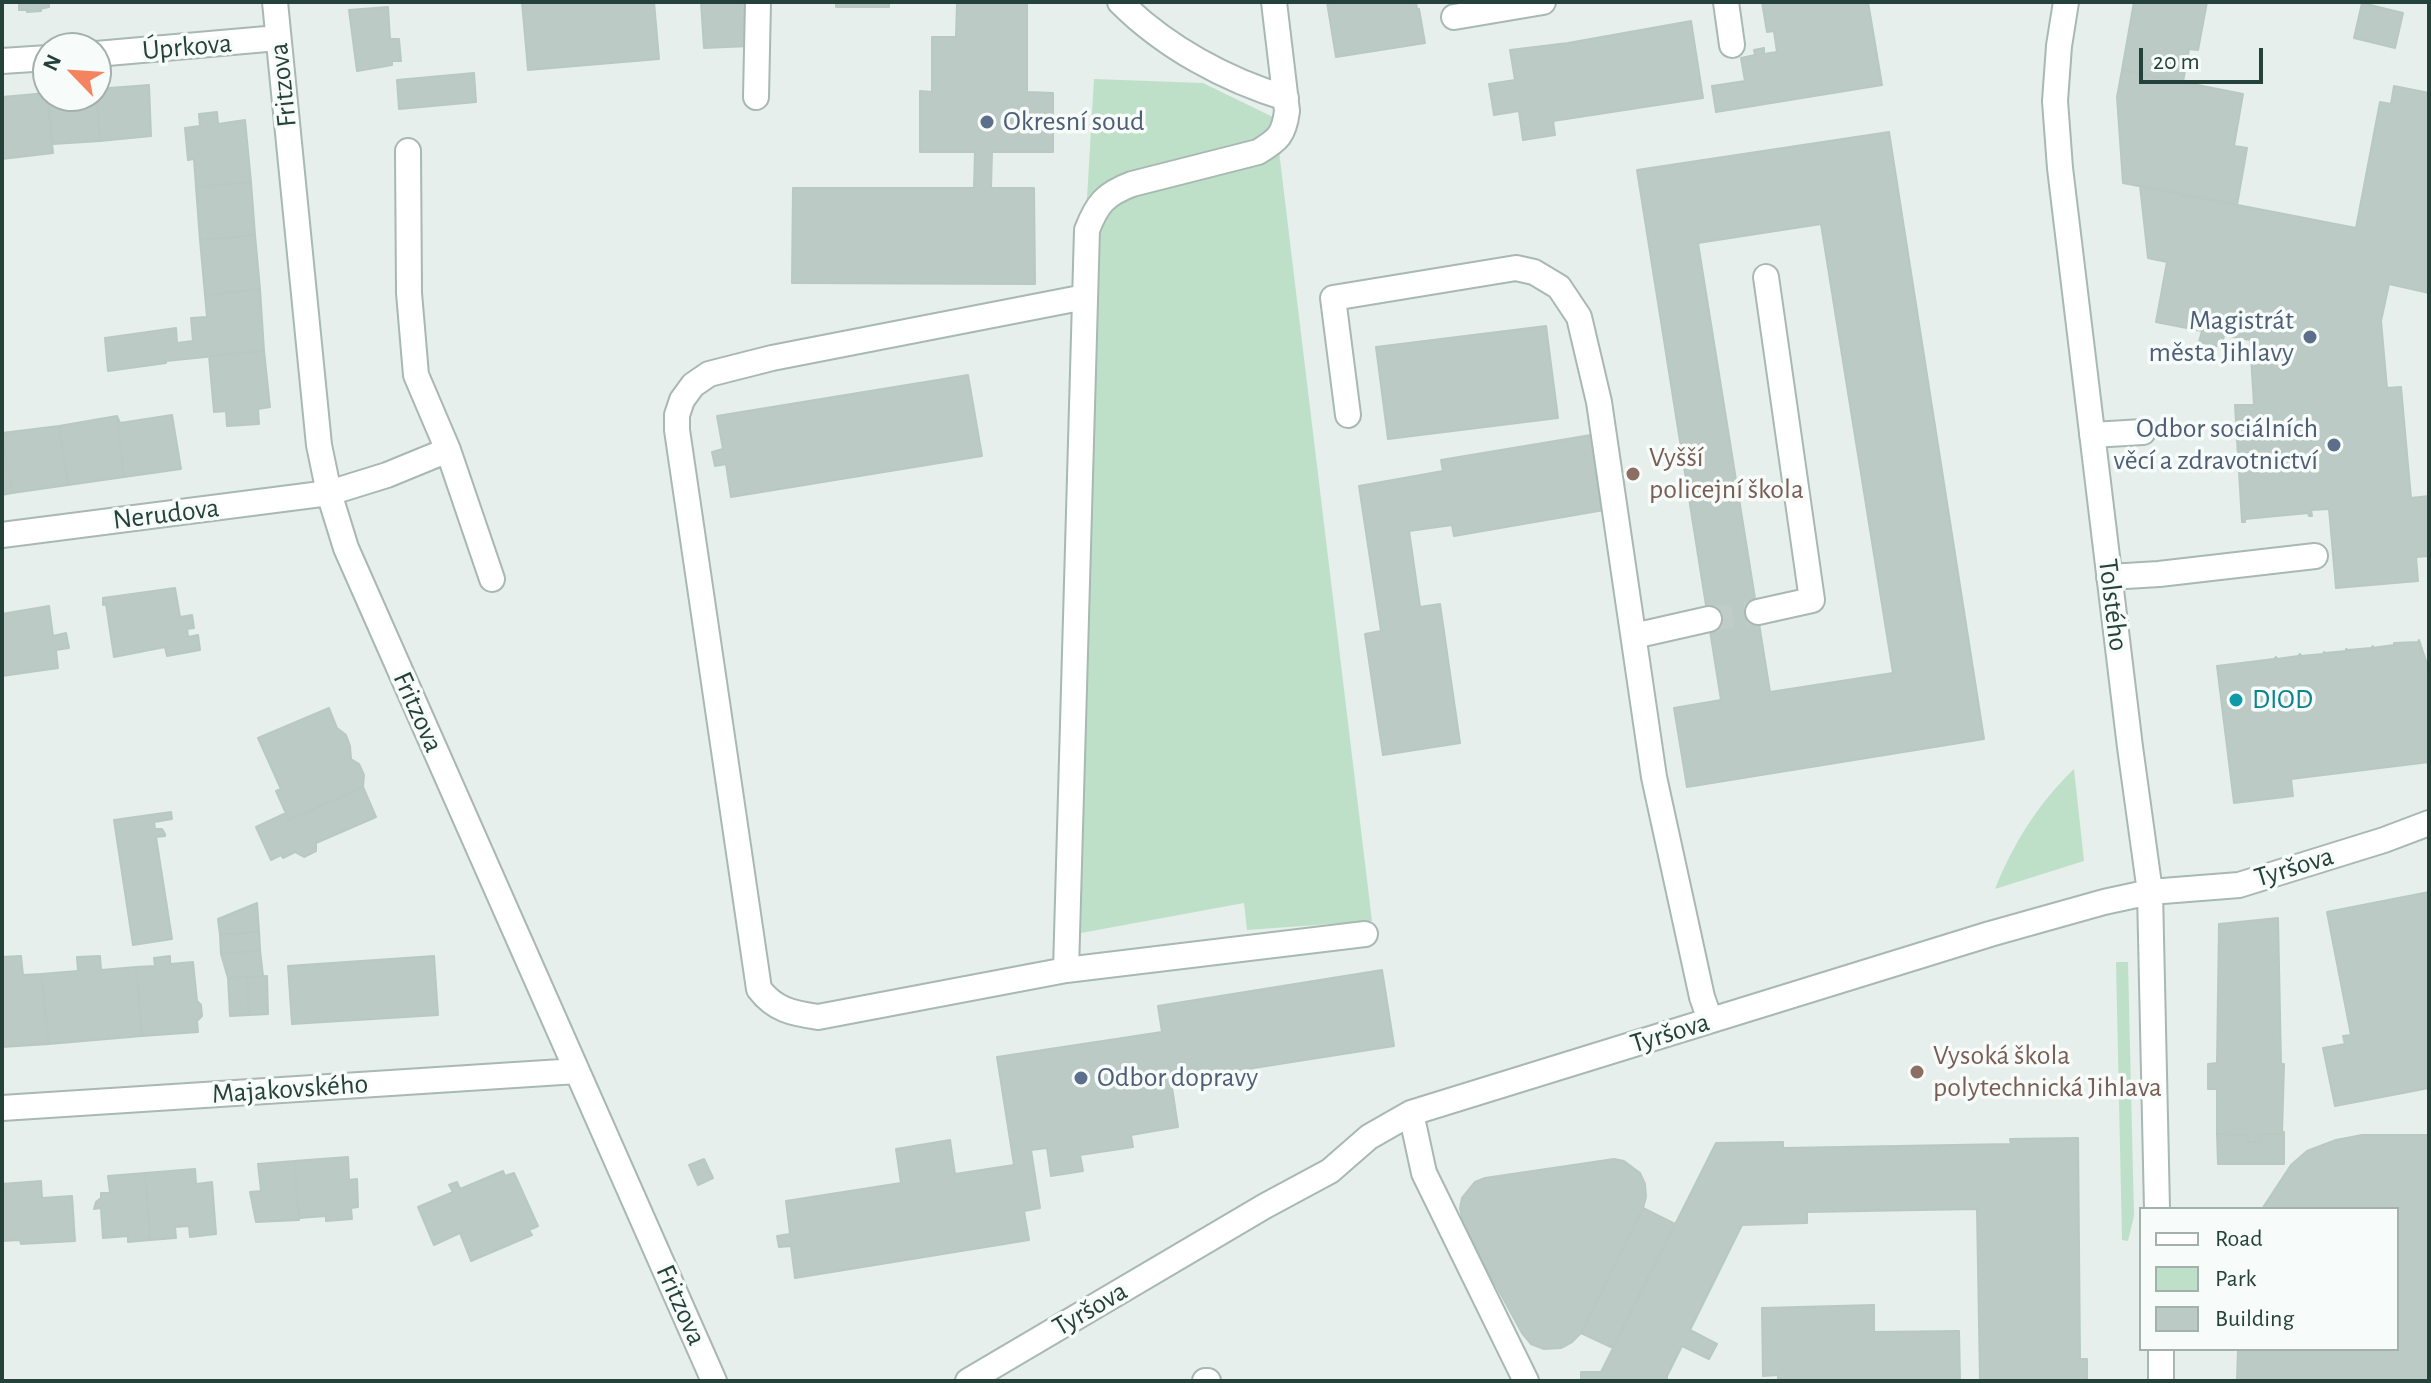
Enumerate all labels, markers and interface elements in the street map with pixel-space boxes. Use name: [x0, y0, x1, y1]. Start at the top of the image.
street label: Úprkova: [141, 26, 233, 68]
north arrow: [32, 32, 112, 112]
scale bar: [2143, 32, 2267, 82]
street label: Fritzova: [262, 41, 304, 129]
text: 20 m: [2153, 50, 2200, 74]
text: N: [39, 51, 65, 74]
place label: Okresní soud: [1003, 105, 1145, 139]
marker: Okresní soud: [978, 113, 996, 131]
place label: Magistrát města Jihlavy: [2149, 304, 2294, 370]
marker: Magistrát města Jihlavy: [2301, 328, 2319, 346]
place label: Odbor sociálních věcí a zdravotnictví: [2113, 412, 2318, 478]
marker: Odbor sociálních věcí a zdravotnictví: [2325, 436, 2343, 454]
place label: Vyšší policejní škola: [1649, 441, 1804, 507]
marker: Vyšší policejní škola: [1624, 465, 1642, 483]
street label: Nerudova: [111, 491, 221, 537]
street label: Tolstého: [2091, 557, 2135, 653]
street label: Fritzova: [385, 666, 451, 758]
place label: DIOD: [2252, 683, 2313, 717]
marker: DIOD: [2227, 691, 2245, 709]
street label: Tyršova: [2250, 839, 2338, 895]
street label: Tyršova: [1626, 1005, 1714, 1061]
place label: Vysoká škola polytechnická Jihlava: [1933, 1039, 2162, 1105]
place label: Odbor dopravy: [1097, 1061, 1258, 1095]
marker: Vysoká škola polytechnická Jihlava: [1908, 1063, 1926, 1081]
street label: Majakovského: [211, 1067, 369, 1111]
marker: Odbor dopravy: [1072, 1069, 1090, 1087]
legend: [2139, 1207, 2399, 1351]
text: Road: [2215, 1227, 2263, 1251]
street label: Fritzova: [648, 1259, 714, 1351]
text: Park: [2215, 1267, 2256, 1291]
street label: Tyršova: [1047, 1274, 1133, 1344]
text: Building: [2215, 1307, 2294, 1331]

